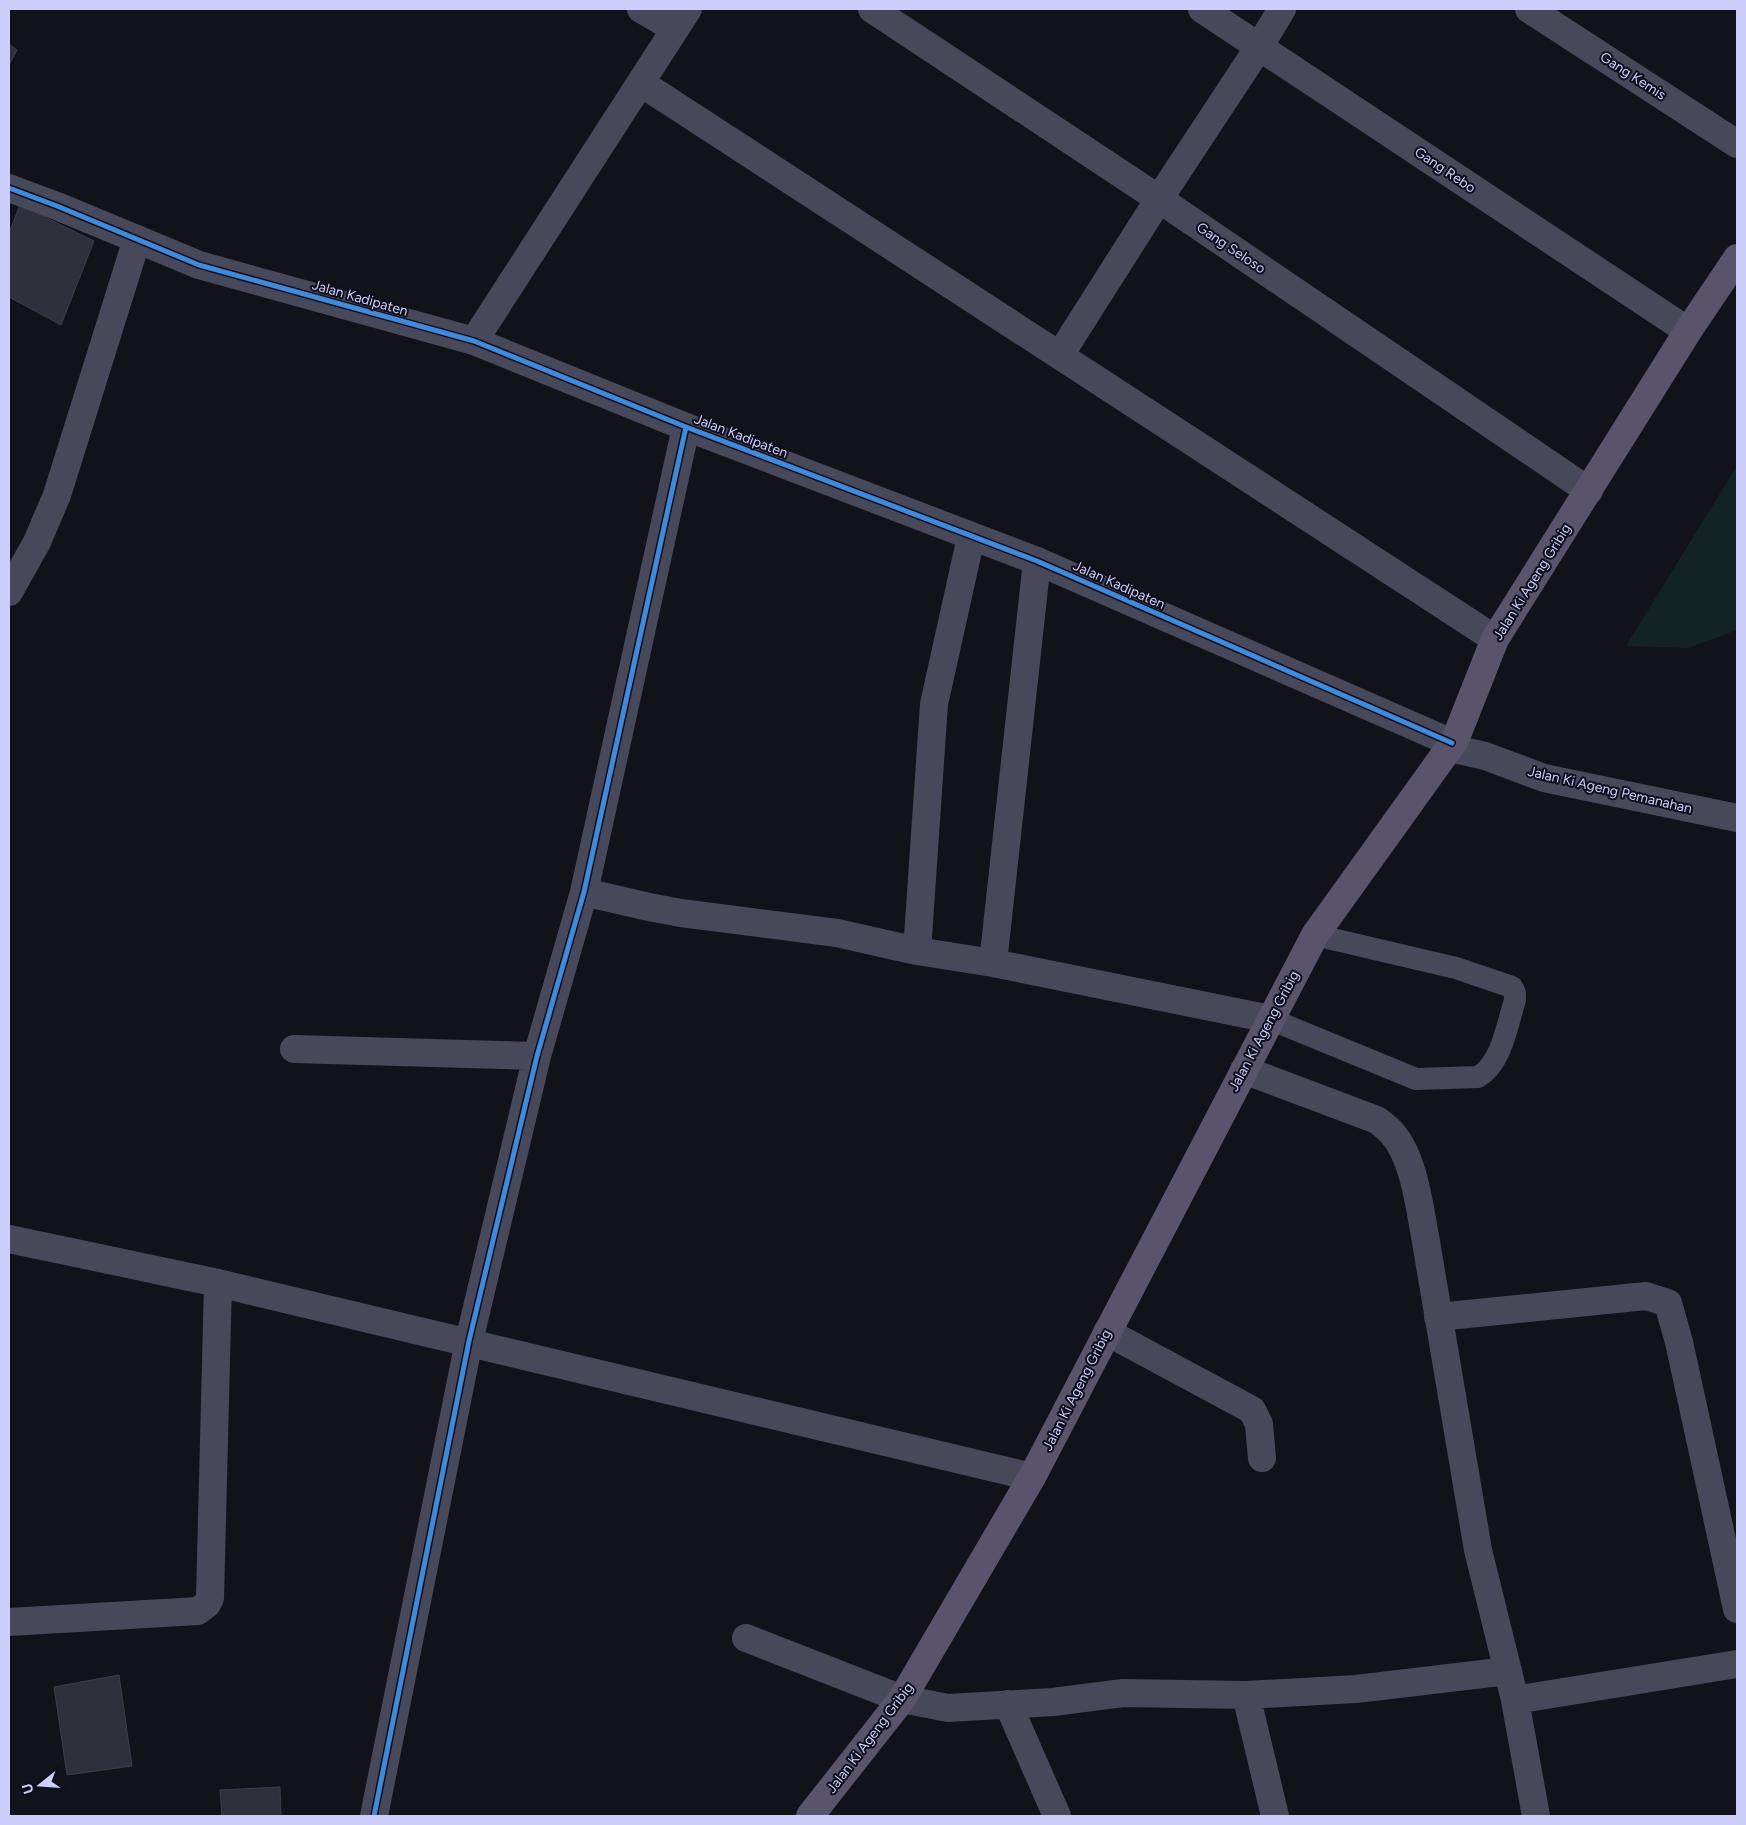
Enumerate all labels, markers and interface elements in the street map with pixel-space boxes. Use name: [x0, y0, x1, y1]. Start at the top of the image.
street label: Gang Kemis: [1597, 48, 1669, 104]
street label: Gang Rebo: [1411, 143, 1479, 197]
street label: Gang Seloso: [1193, 219, 1269, 277]
street label: Jalan Kadipaten: [310, 276, 410, 320]
street label: Jalan Kadipaten: [692, 410, 790, 462]
street label: Jalan Ki Ageng Gribig: [1489, 521, 1575, 643]
street label: Jalan Kadipaten: [1070, 557, 1168, 613]
street label: Jalan Ki Ageng Pemanahan: [1526, 763, 1694, 817]
street label: Jalan Ki Ageng Gribig: [1225, 968, 1303, 1094]
street label: Jalan Ki Ageng Gribig: [1039, 1326, 1115, 1454]
street label: Jalan Ki Ageng Gribig: [823, 1679, 917, 1797]
north arrow: [15, 1760, 65, 1810]
text: U: [18, 1781, 38, 1796]

